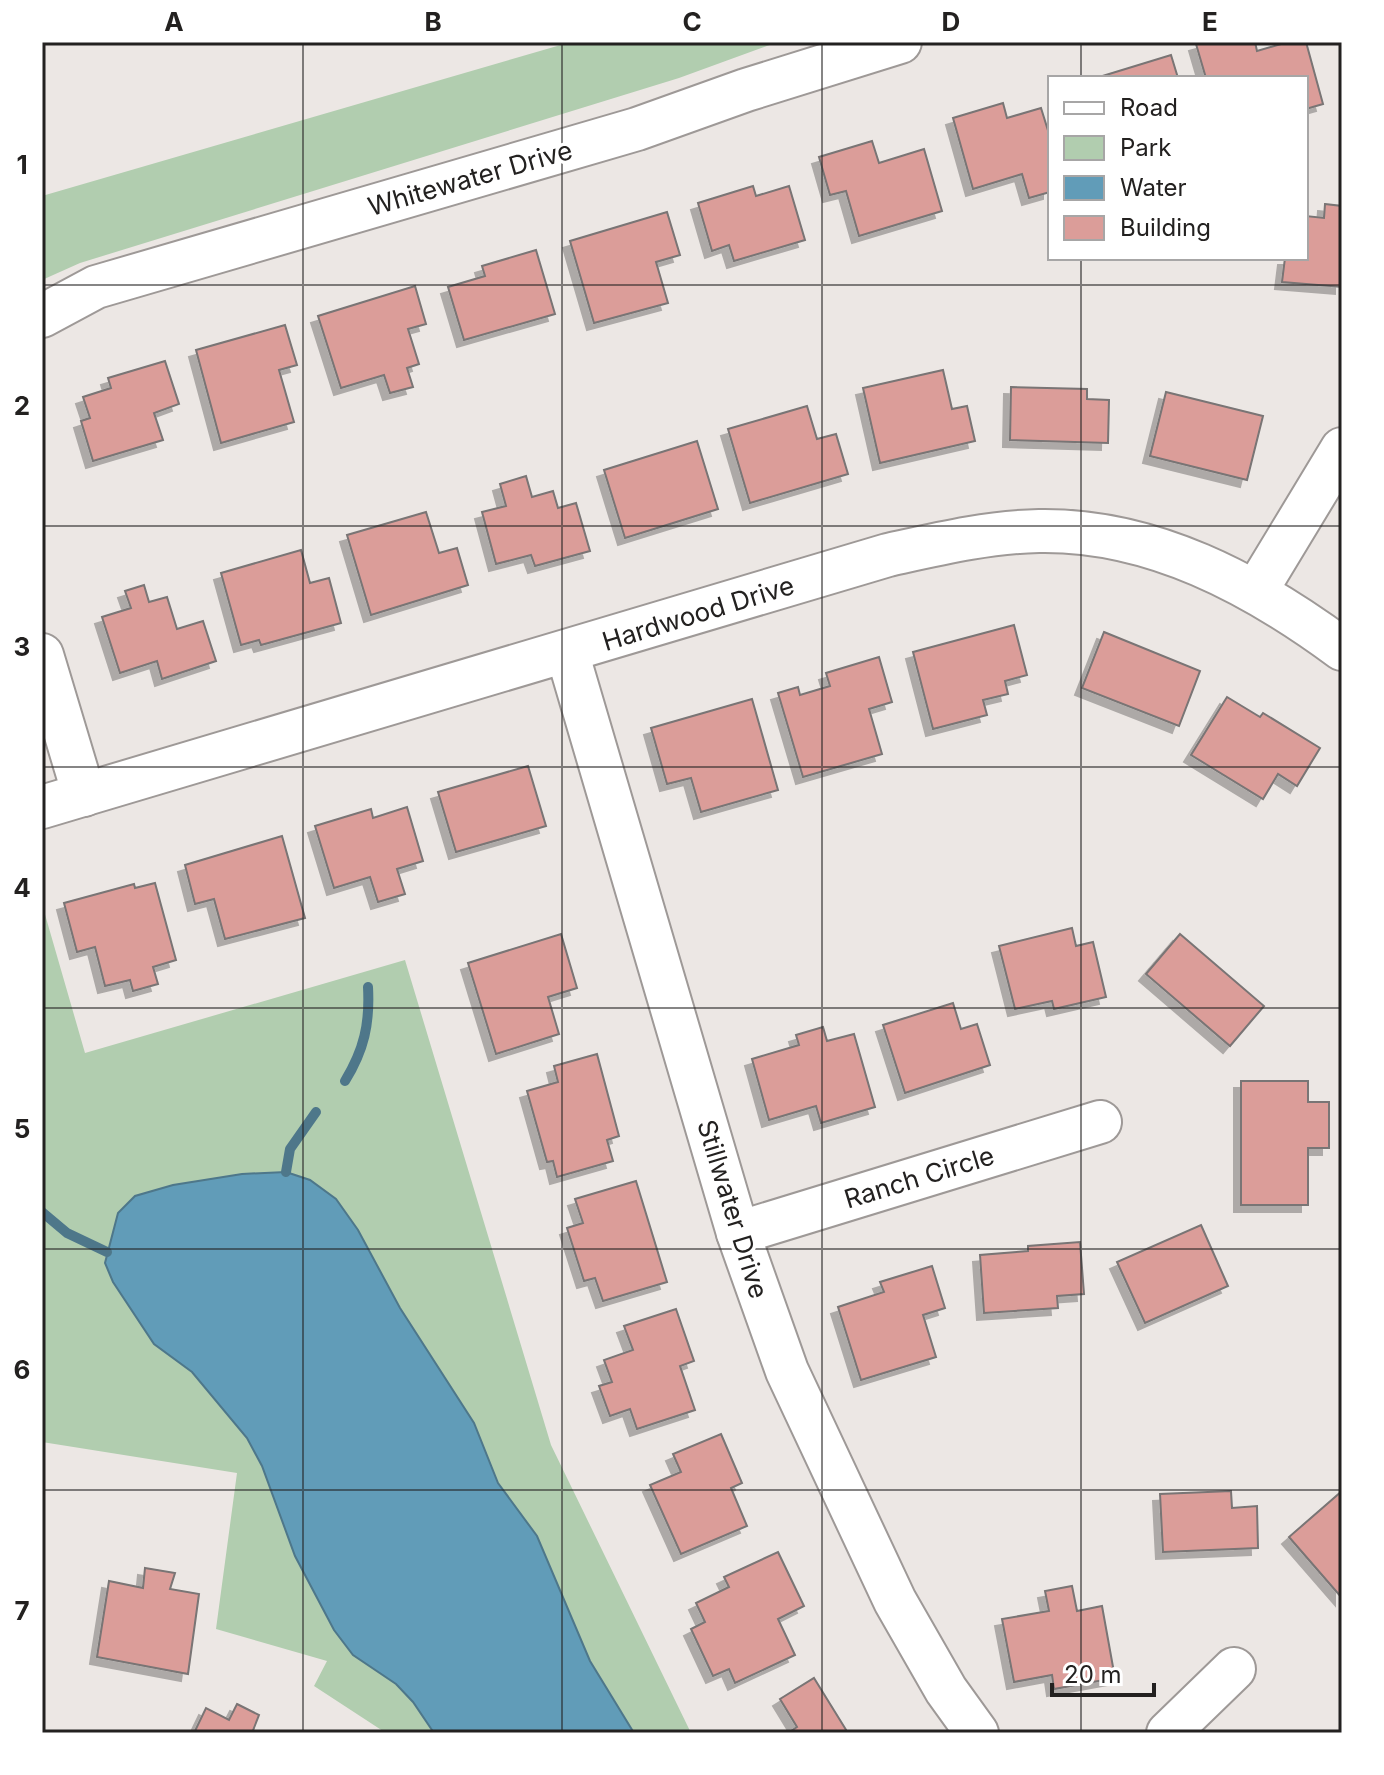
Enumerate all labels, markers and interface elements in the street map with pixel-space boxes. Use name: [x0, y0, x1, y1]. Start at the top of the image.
text: A: [164, 6, 184, 37]
text: B: [424, 6, 442, 37]
text: C: [682, 6, 702, 37]
text: D: [942, 6, 960, 37]
text: E: [1202, 6, 1218, 37]
legend: [1048, 76, 1308, 260]
text: Road: [1120, 93, 1178, 122]
text: Park: [1120, 133, 1171, 162]
street label: Whitewater Drive: [364, 134, 576, 222]
text: 1: [16, 149, 28, 180]
text: Water: [1120, 173, 1187, 202]
text: Building: [1120, 213, 1211, 242]
text: 2: [14, 390, 30, 421]
street label: Hardwood Drive: [598, 569, 798, 657]
text: 3: [14, 631, 30, 662]
text: 4: [13, 872, 31, 903]
text: 5: [14, 1113, 30, 1144]
street label: Stillwater Drive: [691, 1116, 775, 1302]
street label: Ranch Circle: [840, 1140, 998, 1214]
text: 6: [14, 1354, 30, 1385]
text: 7: [14, 1595, 30, 1626]
scale bar: [1052, 1647, 1154, 1697]
text: 20 m: [1064, 1660, 1122, 1689]

